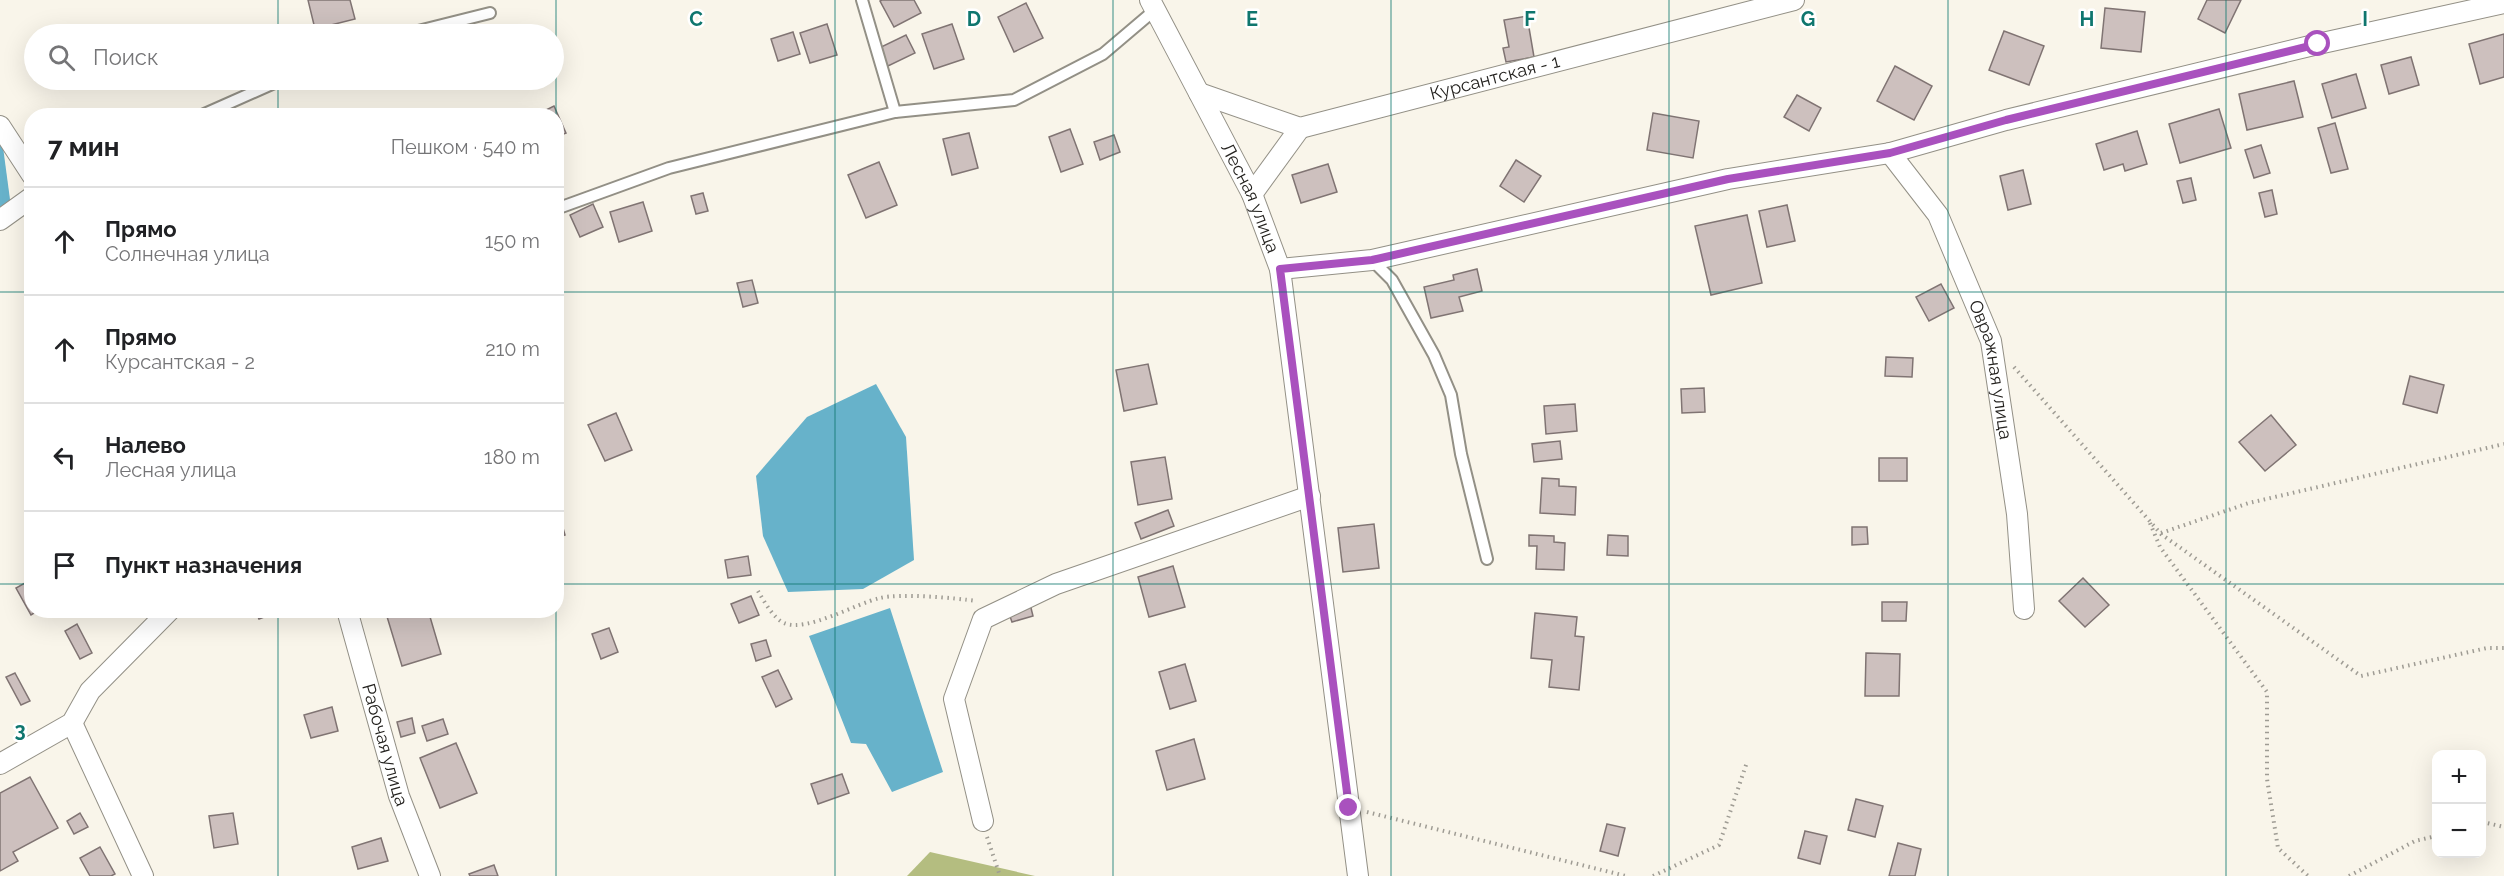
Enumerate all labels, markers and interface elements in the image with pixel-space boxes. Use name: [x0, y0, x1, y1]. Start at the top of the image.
text: C: [689, 7, 703, 31]
text: D: [967, 7, 981, 31]
text: E: [1246, 7, 1258, 31]
text: F: [1524, 7, 1536, 31]
text: G: [1801, 7, 1815, 31]
text: H: [2080, 7, 2094, 31]
text: I: [2362, 7, 2368, 31]
search box: [24, 24, 564, 90]
route start: [2304, 30, 2330, 56]
icon: search: [45, 41, 78, 74]
text: Поиск: [93, 44, 158, 70]
street label: Курсантская - 1: [1427, 50, 1562, 104]
text: 7 мин: [48, 132, 119, 162]
text: Пешком · 540 m: [391, 135, 540, 159]
street label: Лесная улица: [1217, 139, 1284, 256]
text: Прямо: [105, 216, 177, 242]
icon: ahead: [48, 225, 81, 258]
text: 150 m: [485, 229, 540, 253]
text: Солнечная улица: [105, 242, 270, 266]
street label: Овражная улица: [1965, 297, 2017, 441]
text: Прямо: [105, 324, 177, 350]
icon: ahead: [48, 333, 81, 366]
text: 210 m: [485, 337, 540, 361]
text: Курсантская - 2: [105, 350, 255, 374]
text: Налево: [105, 432, 186, 458]
icon: left: [48, 441, 81, 474]
text: 180 m: [484, 445, 540, 469]
text: Лесная улица: [105, 458, 236, 482]
icon: arrive: [48, 549, 81, 582]
text: Пункт назначения: [105, 552, 302, 578]
street label: Рабочая улица: [358, 681, 413, 809]
text: 3: [14, 718, 26, 742]
map controls: [2432, 750, 2486, 858]
button: +: [2432, 750, 2486, 804]
route end: [1335, 794, 1361, 820]
button: −: [2432, 804, 2486, 858]

